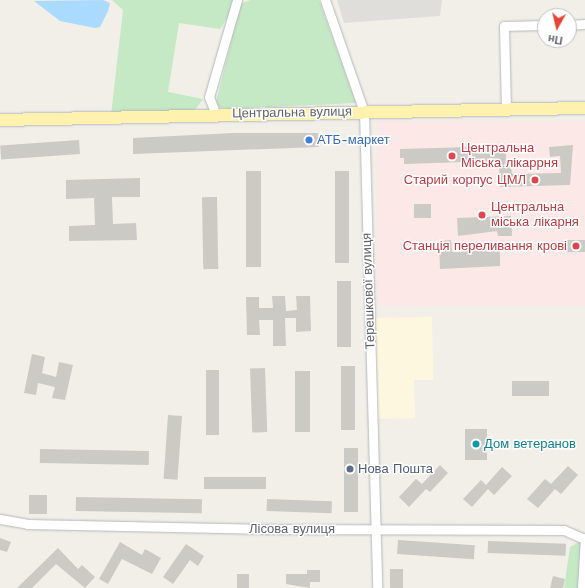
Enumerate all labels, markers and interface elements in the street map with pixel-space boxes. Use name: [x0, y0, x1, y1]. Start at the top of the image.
north arrow: [537, 8, 577, 48]
text: Пн: [547, 32, 564, 47]
street label: Центральна вулиця: [232, 104, 352, 122]
place label: АТБ-маркет: [317, 132, 390, 148]
marker: АТБ-маркет: [304, 135, 314, 145]
place label: Центральна Міська лікаррня: [461, 141, 558, 172]
marker: Центральна Міська лікаррня: [446, 150, 458, 162]
place label: Старий корпус ЦМЛ: [404, 172, 526, 188]
marker: Старий корпус ЦМЛ: [529, 174, 541, 186]
place label: Центральна міська лікарня: [491, 200, 579, 231]
marker: Центральна міська лікарня: [476, 209, 488, 221]
street label: Терешкової вулиця: [359, 232, 379, 350]
place label: Станція переливання крові: [403, 238, 567, 254]
marker: Станція переливання крові: [570, 240, 582, 252]
place label: Дом ветеранов: [484, 436, 576, 452]
marker: Дом ветеранов: [471, 439, 481, 449]
place label: Нова Пошта: [358, 461, 433, 477]
marker: Нова Пошта: [345, 464, 355, 474]
street label: Лісова вулиця: [249, 521, 335, 537]

